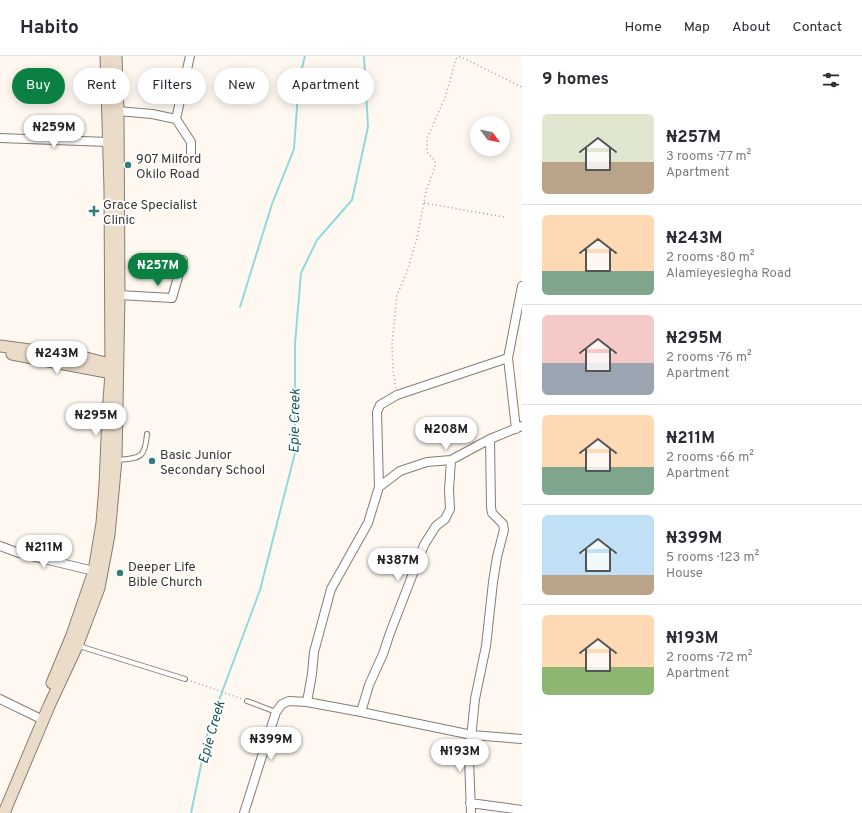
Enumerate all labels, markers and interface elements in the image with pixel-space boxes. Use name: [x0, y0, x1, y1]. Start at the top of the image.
text: Habito: [20, 16, 79, 40]
text: Home: [625, 19, 662, 36]
text: Map: [684, 19, 710, 36]
text: About: [732, 19, 771, 36]
text: Contact: [793, 19, 842, 36]
chip: Buy: [12, 68, 65, 104]
chip: Rent: [73, 68, 130, 104]
chip: Filters: [138, 68, 206, 104]
chip: New: [214, 68, 269, 104]
chip: Apartment: [277, 68, 374, 104]
text: 9 homes: [542, 69, 609, 91]
icon: filters: [820, 69, 842, 91]
pin: ₦259M: [26, 115, 82, 149]
north arrow: [470, 116, 510, 156]
map controls: [470, 116, 510, 156]
text: ₦259M: [32, 120, 76, 136]
text: ₦257M: [666, 127, 721, 149]
icon: home: [574, 130, 622, 178]
text: 3 rooms · 77 m²: [666, 149, 751, 165]
place label: 907 Milford Okilo Road: [136, 152, 201, 183]
marker: 907 Milford Okilo Road: [123, 160, 133, 170]
text: Apartment: [666, 165, 729, 181]
place label: Grace Specialist Clinic: [103, 198, 197, 229]
marker: Grace Specialist Clinic: [88, 205, 100, 217]
text: ₦243M: [666, 228, 723, 250]
icon: home: [574, 231, 622, 279]
text: 2 rooms · 80 m²: [666, 250, 755, 266]
pin: ₦257M: [130, 253, 186, 287]
text: ₦257M: [137, 258, 179, 274]
text: Alamieyesiegha Road: [666, 266, 791, 282]
text: ₦295M: [666, 328, 722, 350]
icon: home: [574, 331, 622, 379]
pin: ₦243M: [29, 341, 85, 375]
text: ₦243M: [35, 346, 79, 362]
text: 2 rooms · 76 m²: [666, 350, 752, 366]
text: Apartment: [666, 366, 729, 382]
water label: Epie Creek: [286, 388, 305, 453]
pin: ₦295M: [68, 403, 124, 437]
text: ₦295M: [74, 408, 118, 424]
pin: ₦208M: [418, 417, 474, 451]
text: ₦208M: [424, 422, 468, 438]
text: ₦211M: [666, 428, 715, 450]
icon: home: [574, 431, 622, 479]
place label: Basic Junior Secondary School: [160, 448, 265, 479]
text: 2 rooms · 66 m²: [666, 450, 754, 466]
marker: Basic Junior Secondary School: [147, 456, 157, 466]
text: Apartment: [666, 466, 729, 482]
text: ₦399M: [666, 528, 722, 550]
icon: home: [574, 531, 622, 579]
pin: ₦211M: [16, 535, 72, 569]
text: ₦211M: [25, 540, 63, 556]
pin: ₦387M: [370, 548, 426, 582]
text: 5 rooms · 123 m²: [666, 550, 759, 566]
text: ₦387M: [377, 553, 419, 569]
place label: Deeper Life Bible Church: [128, 560, 202, 591]
text: House: [666, 566, 703, 582]
marker: Deeper Life Bible Church: [115, 568, 125, 578]
text: ₦193M: [666, 628, 719, 650]
icon: home: [574, 631, 622, 679]
text: 2 rooms · 72 m²: [666, 650, 752, 666]
text: Apartment: [666, 666, 729, 682]
water label: Epie Creek: [195, 698, 230, 766]
pin: ₦399M: [243, 727, 299, 761]
text: ₦399M: [250, 732, 292, 748]
pin: ₦193M: [432, 739, 488, 773]
text: ₦193M: [440, 744, 480, 760]

